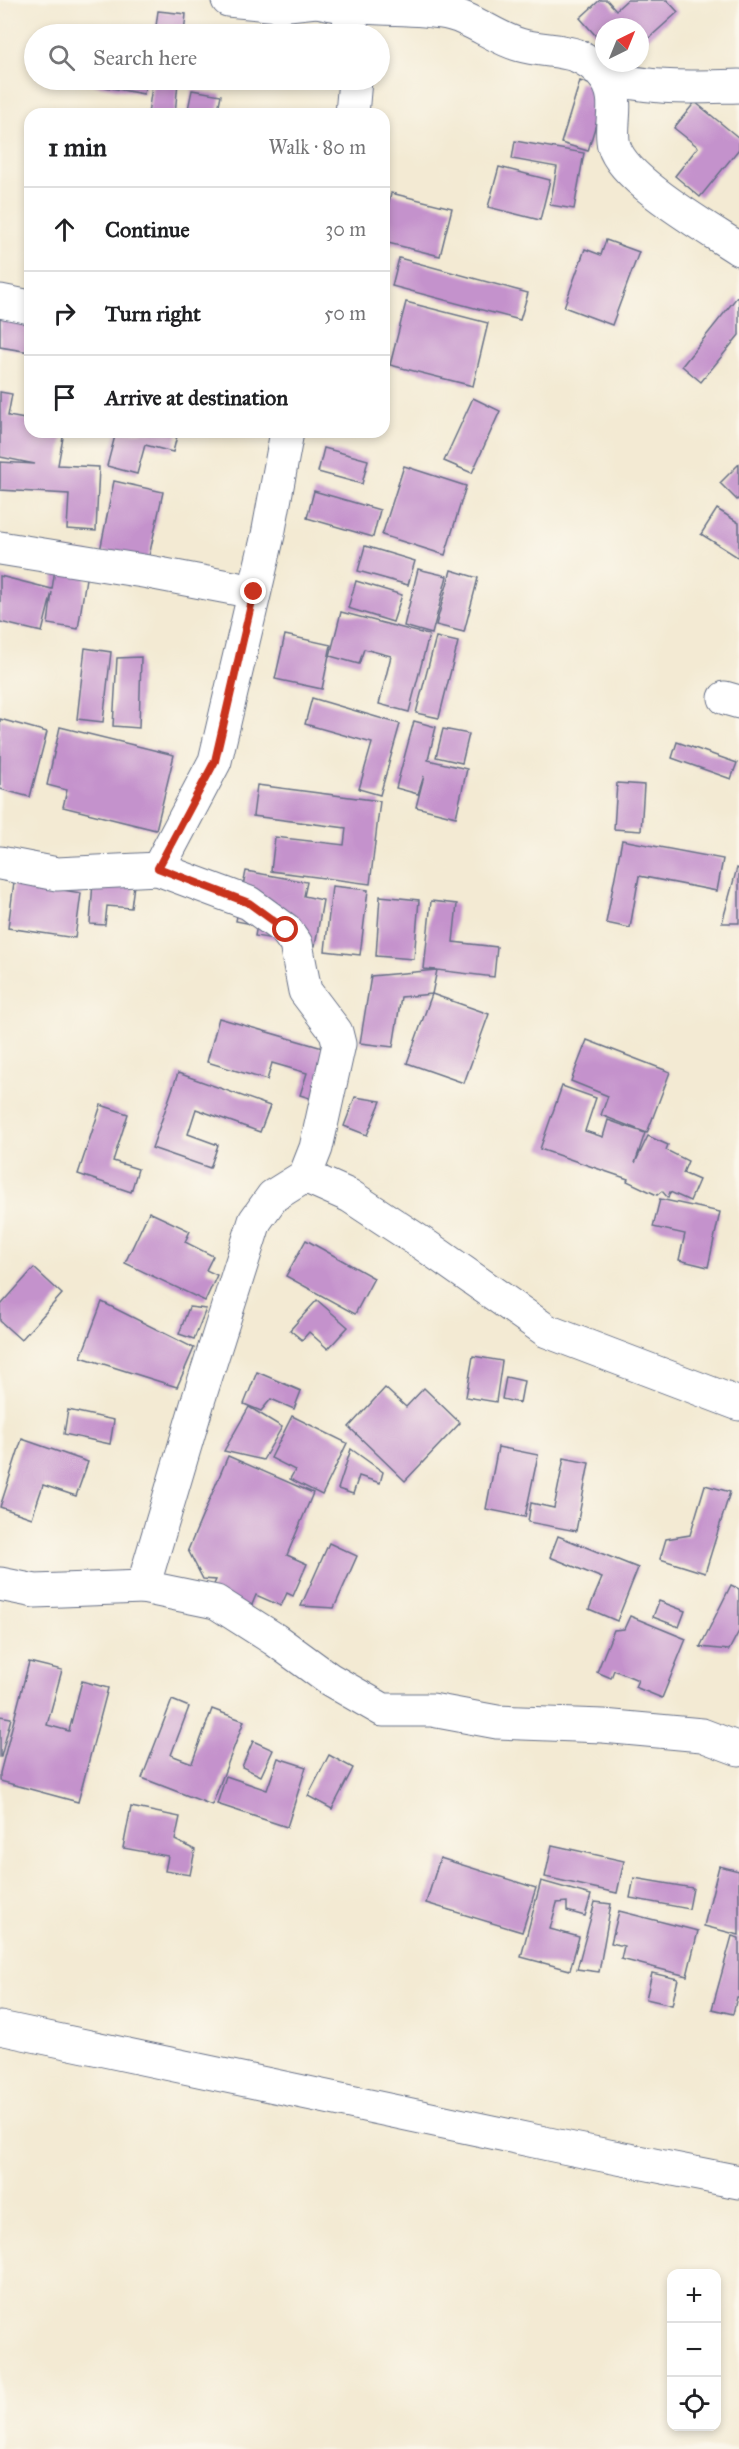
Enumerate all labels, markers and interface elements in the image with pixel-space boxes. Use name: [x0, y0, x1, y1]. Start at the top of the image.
north arrow: [595, 18, 649, 72]
search box: [24, 24, 390, 90]
icon: search: [45, 41, 78, 74]
text: Search here: [93, 44, 197, 71]
text: 1 min: [48, 131, 107, 163]
text: Walk · 80 m: [268, 135, 366, 159]
icon: ahead: [48, 213, 81, 246]
text: Continue: [105, 216, 190, 243]
text: 30 m: [325, 217, 366, 241]
icon: right: [48, 297, 81, 330]
text: Turn right: [105, 300, 201, 327]
text: 50 m: [324, 301, 366, 325]
icon: arrive: [48, 381, 81, 414]
text: Arrive at destination: [105, 384, 288, 411]
route end: [240, 578, 266, 604]
route start: [272, 916, 298, 942]
map controls: [667, 2269, 721, 2431]
button: +: [667, 2269, 721, 2323]
button: −: [667, 2323, 721, 2377]
button: locate: [667, 2377, 721, 2431]

